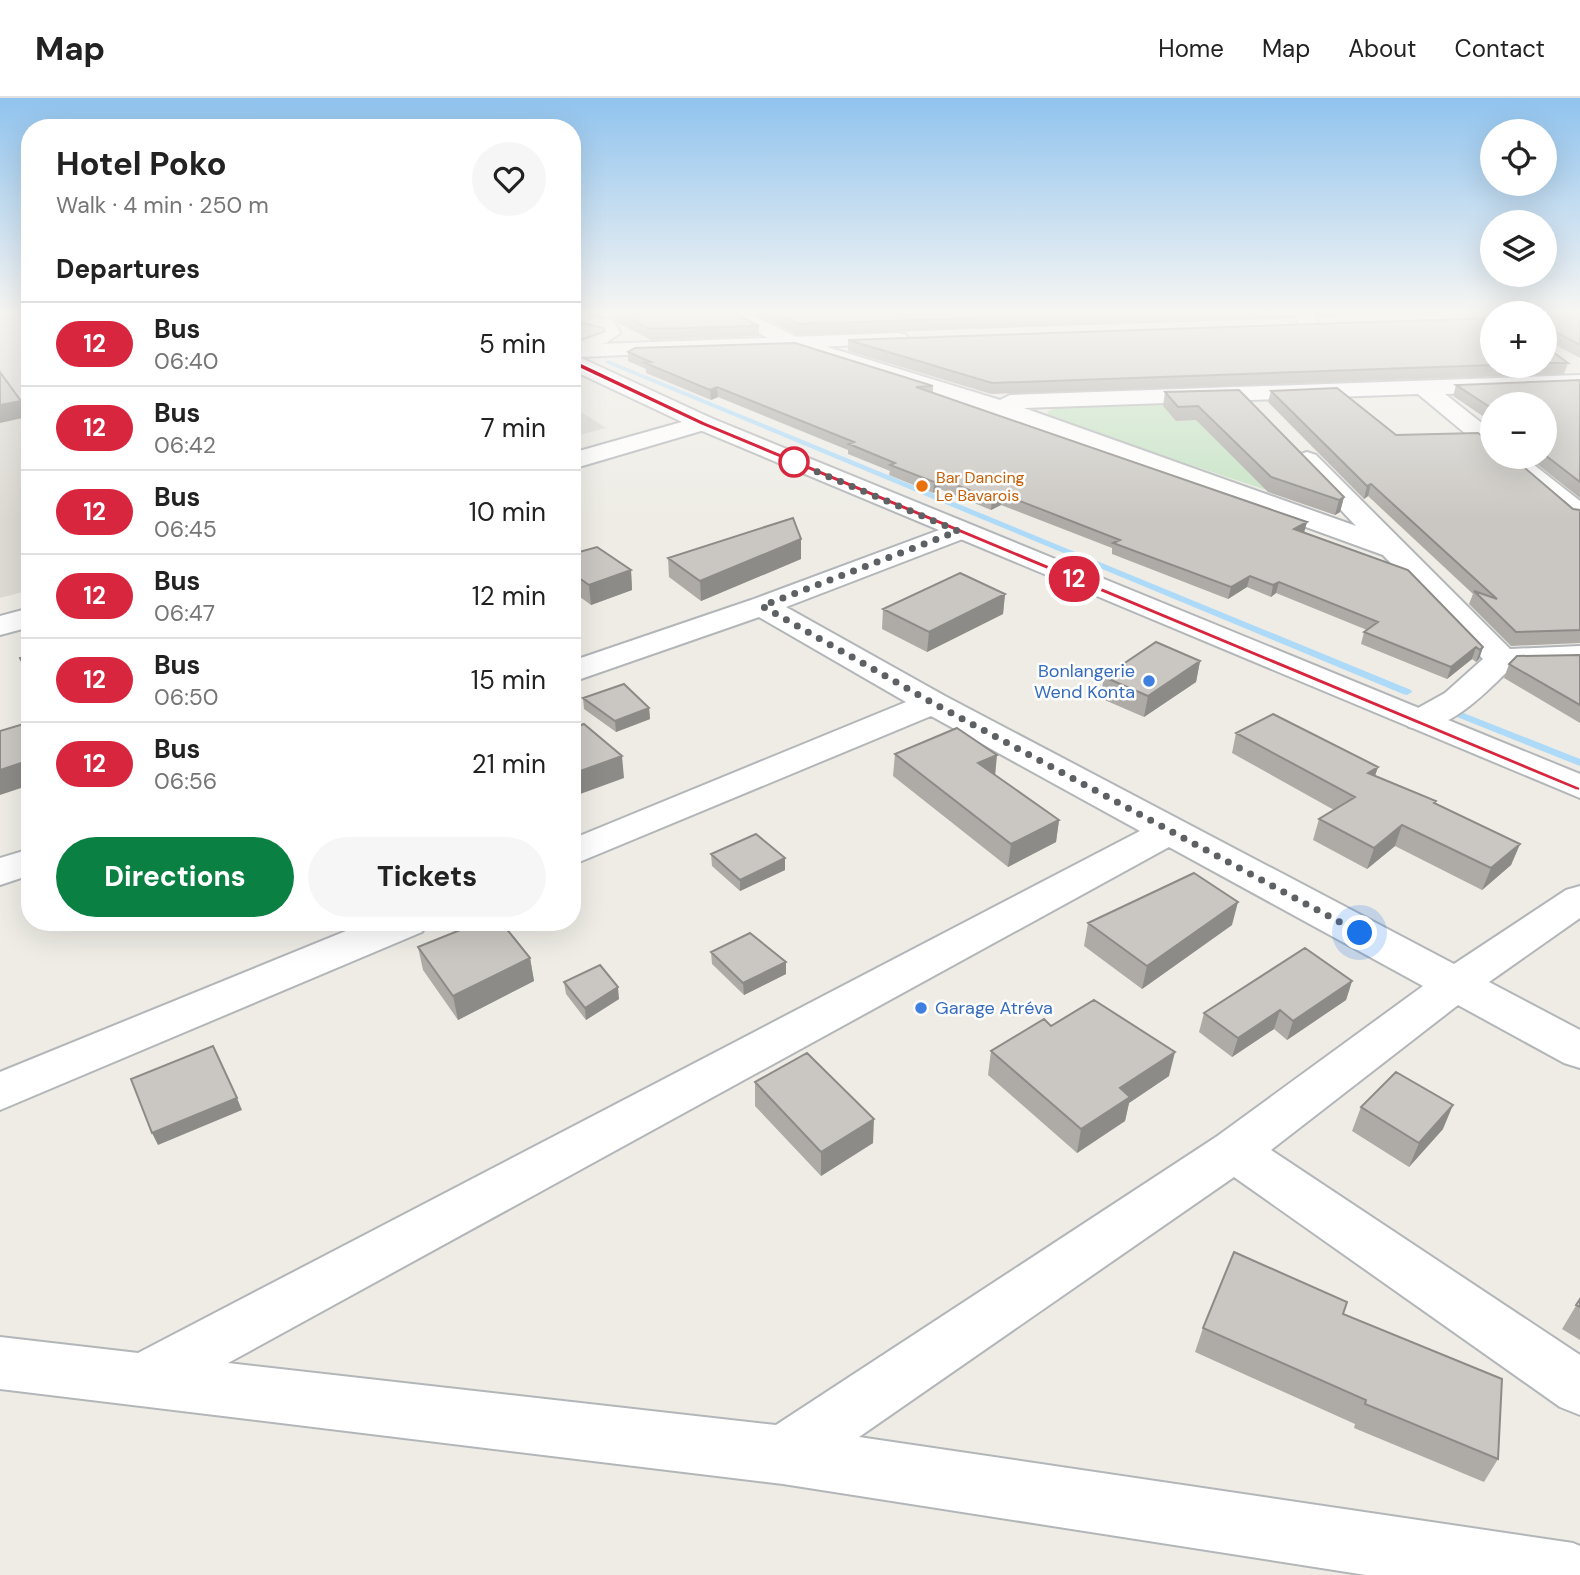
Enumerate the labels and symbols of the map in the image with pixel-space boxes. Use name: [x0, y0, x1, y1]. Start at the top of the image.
unlabelled marker: [779, 447, 809, 477]
place label: Bar Dancing Le Bavarois: [936, 467, 1025, 506]
marker: Bar Dancing Le Bavarois: [914, 478, 930, 494]
line badge: 12: [1042, 556, 1106, 602]
place label: Bonlangerie Wend Konta: [1034, 659, 1135, 704]
marker: Bonlangerie Wend Konta: [1141, 673, 1157, 689]
your location: [1342, 915, 1377, 950]
place label: Garage Atréva: [935, 996, 1053, 1020]
marker: Garage Atréva: [913, 1000, 929, 1016]

